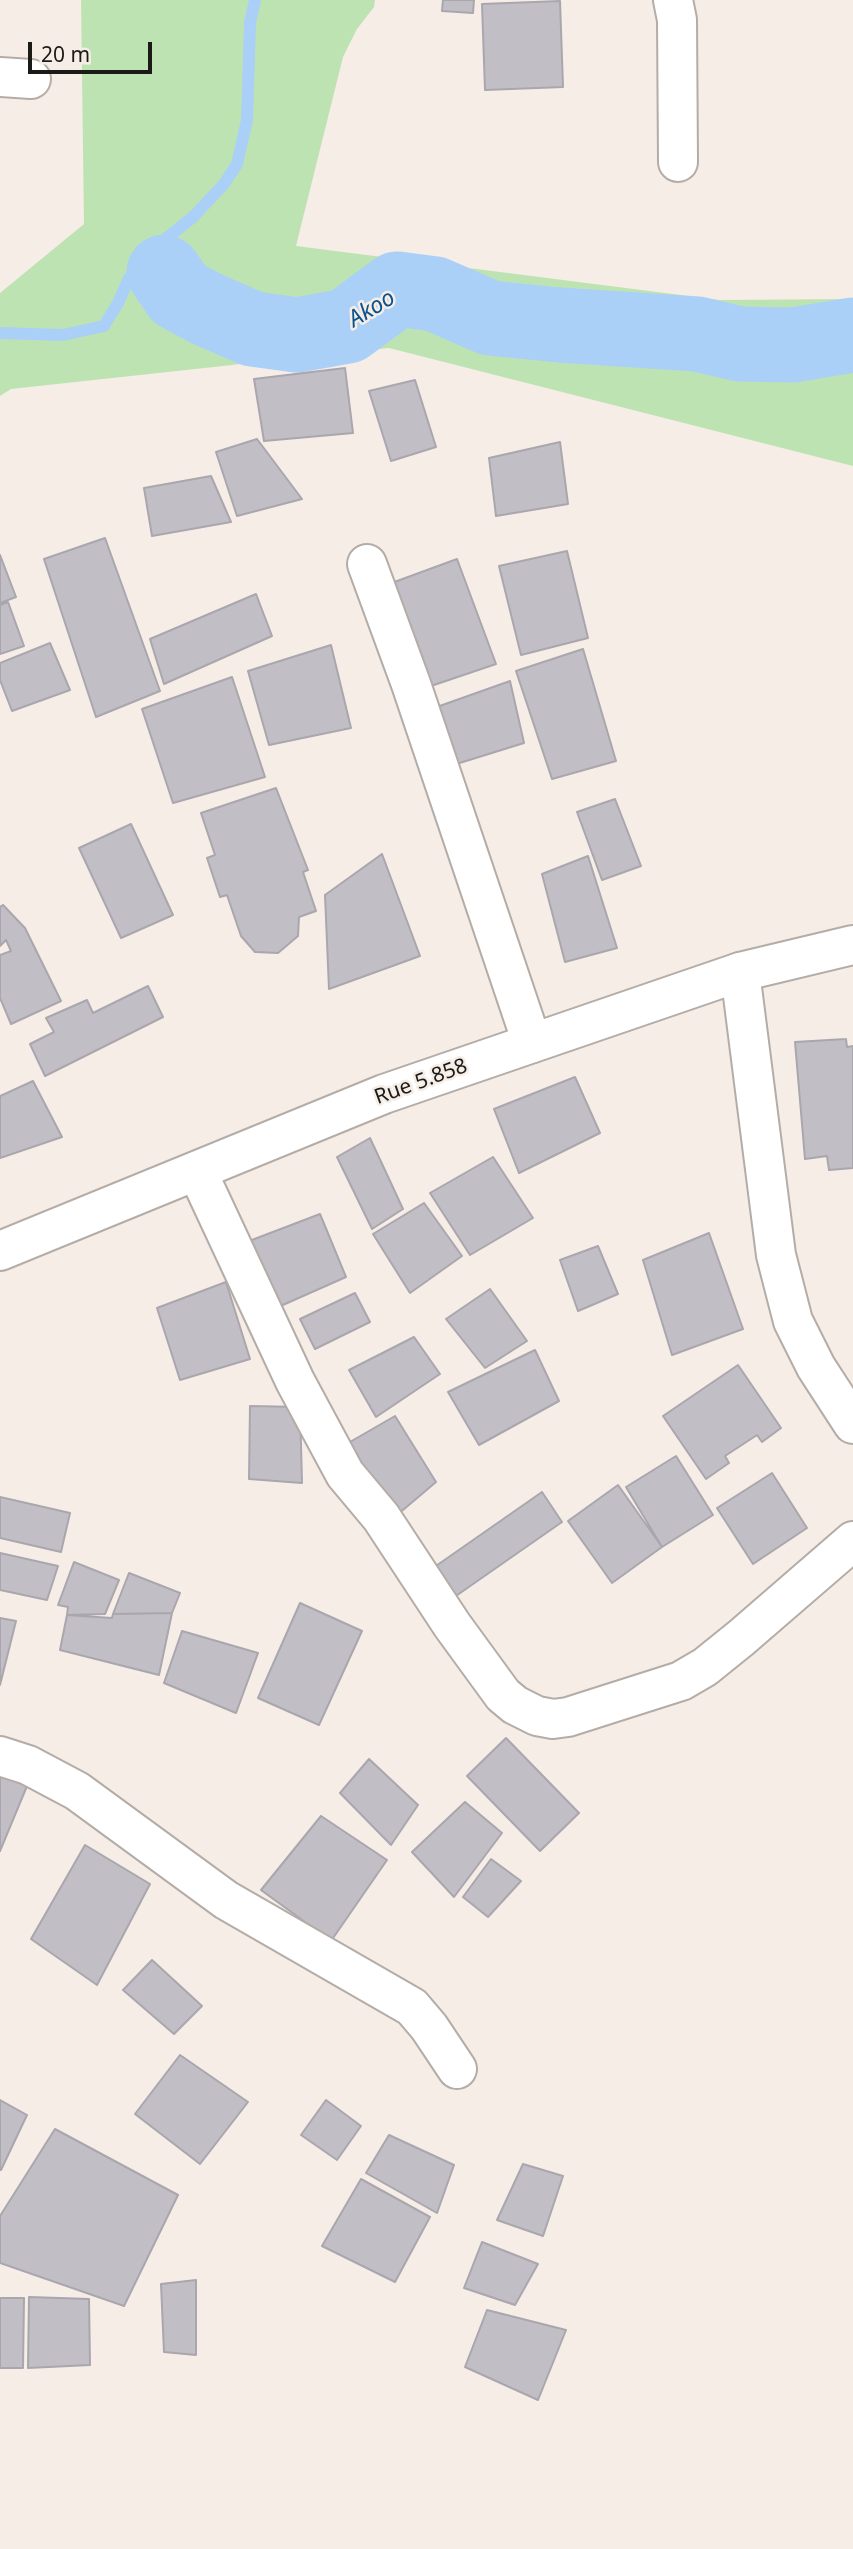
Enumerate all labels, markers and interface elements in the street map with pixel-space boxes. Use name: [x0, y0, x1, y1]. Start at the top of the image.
scale bar: [32, 28, 156, 72]
text: 20 m: [41, 40, 90, 68]
water label: Akoo: [344, 284, 400, 334]
street label: Rue 5.858: [371, 1054, 471, 1110]

